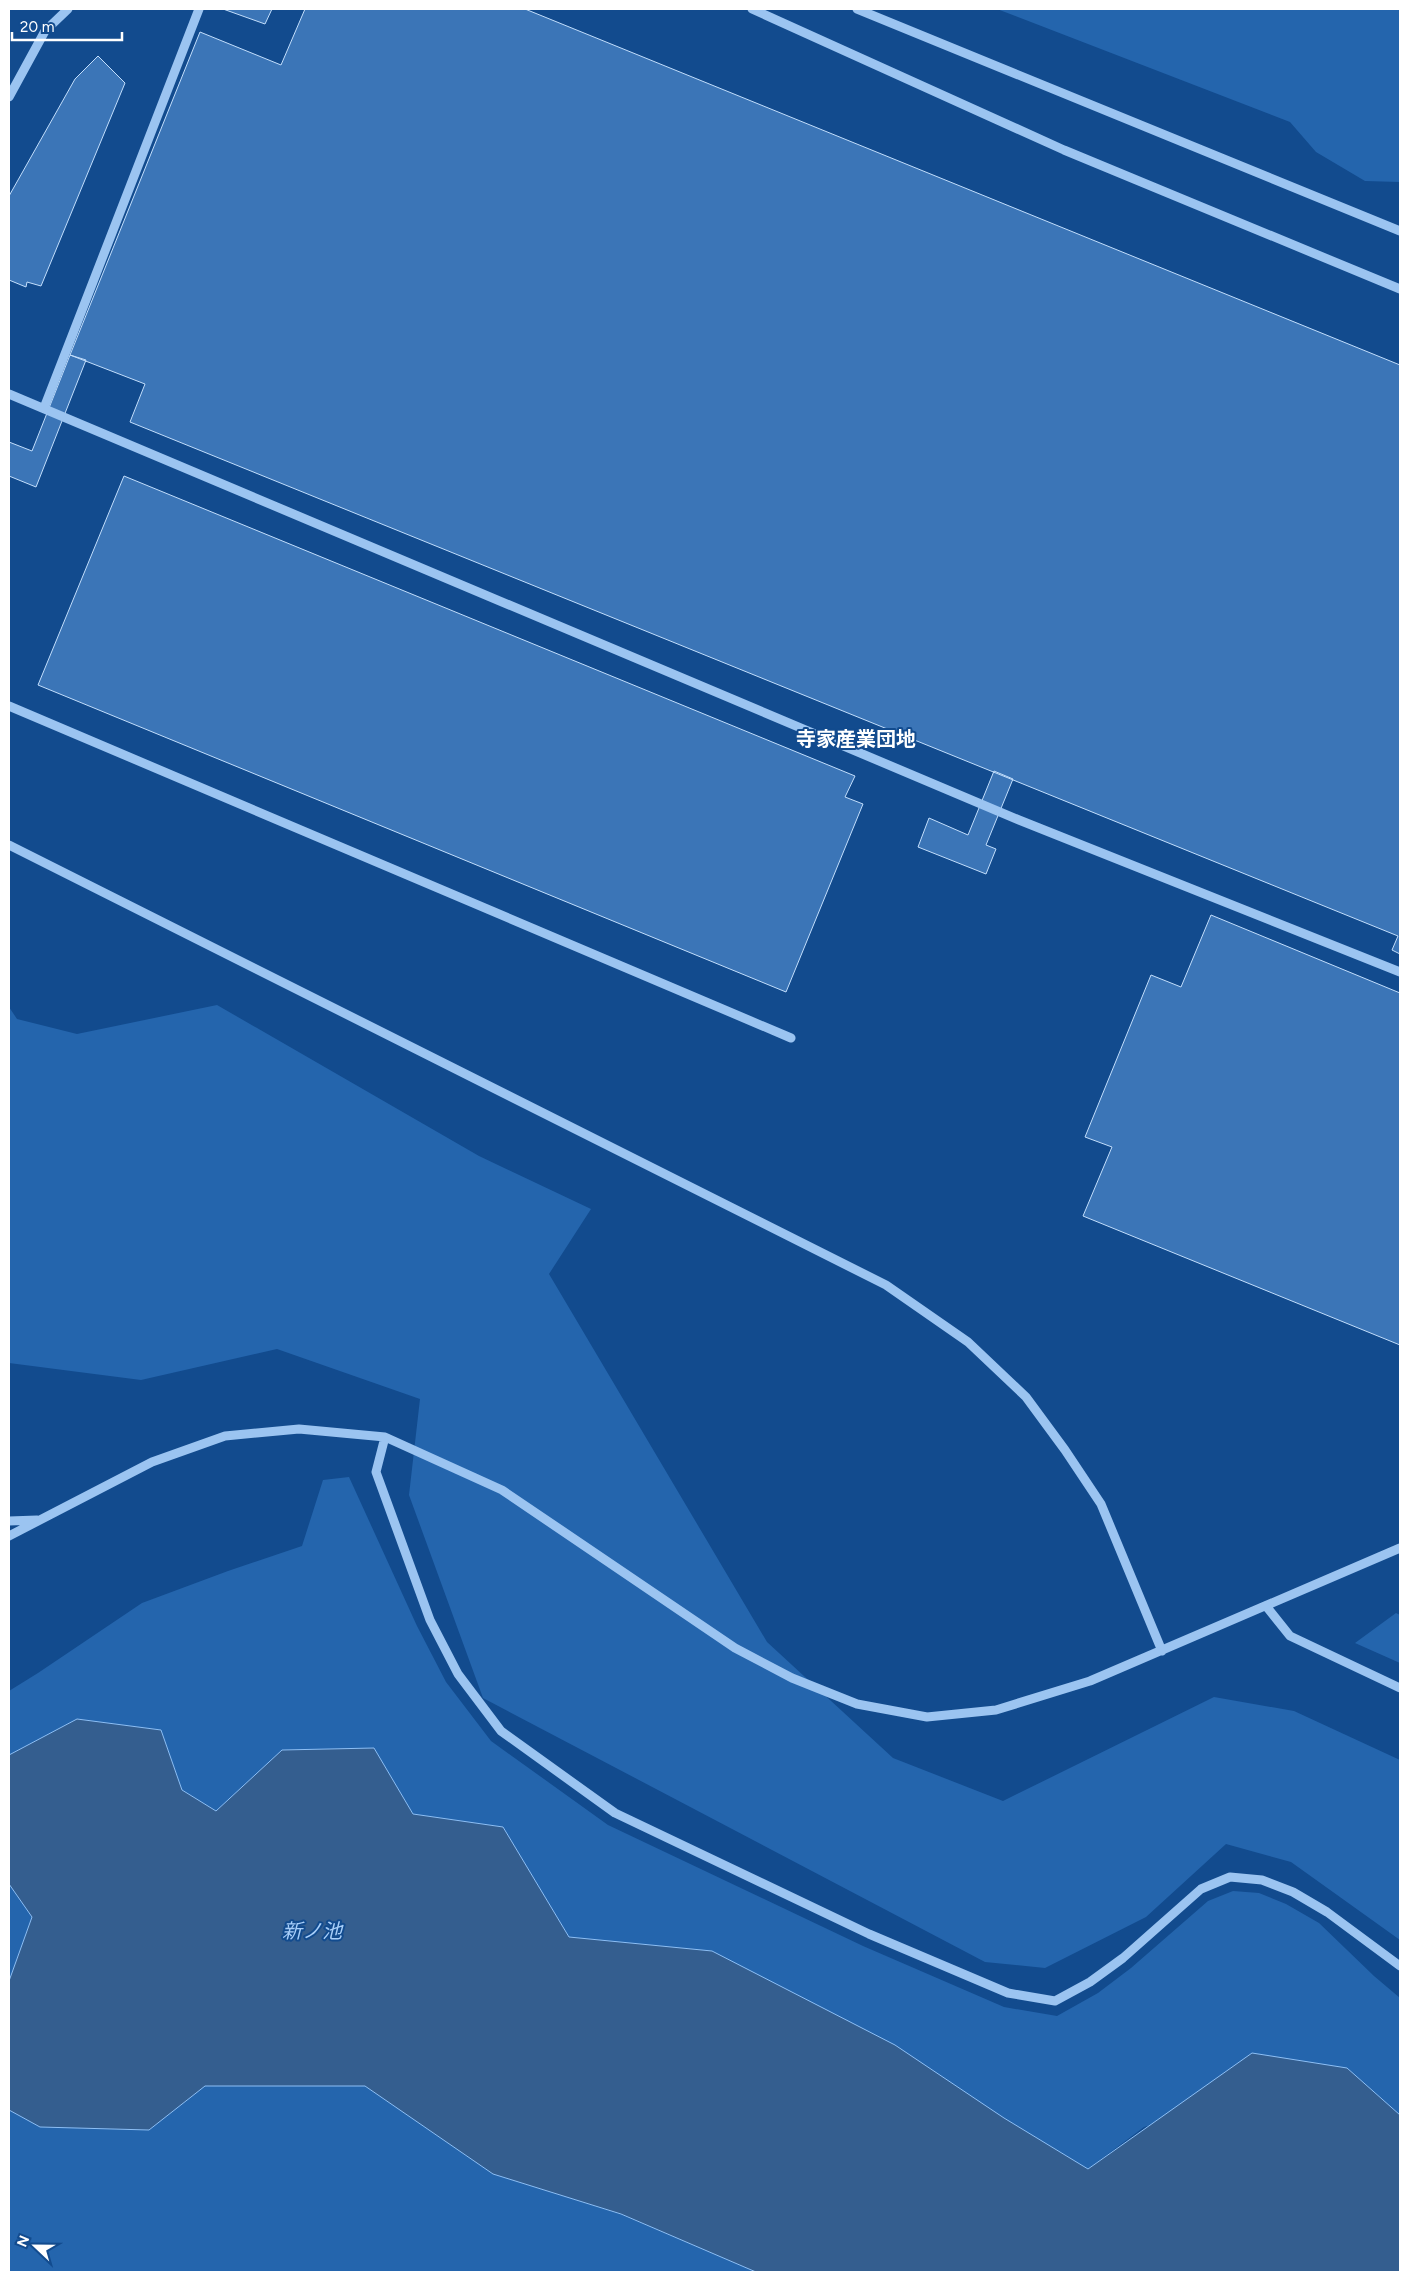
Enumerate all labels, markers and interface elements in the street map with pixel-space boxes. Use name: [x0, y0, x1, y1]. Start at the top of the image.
scale bar: [12, 10, 122, 42]
text: 20 m: [20, 18, 54, 36]
district label: 寺家産業団地: [796, 727, 916, 751]
water label: 新ノ池: [282, 1919, 344, 1943]
north arrow: [10, 2221, 60, 2271]
text: N: [14, 2233, 33, 2250]

